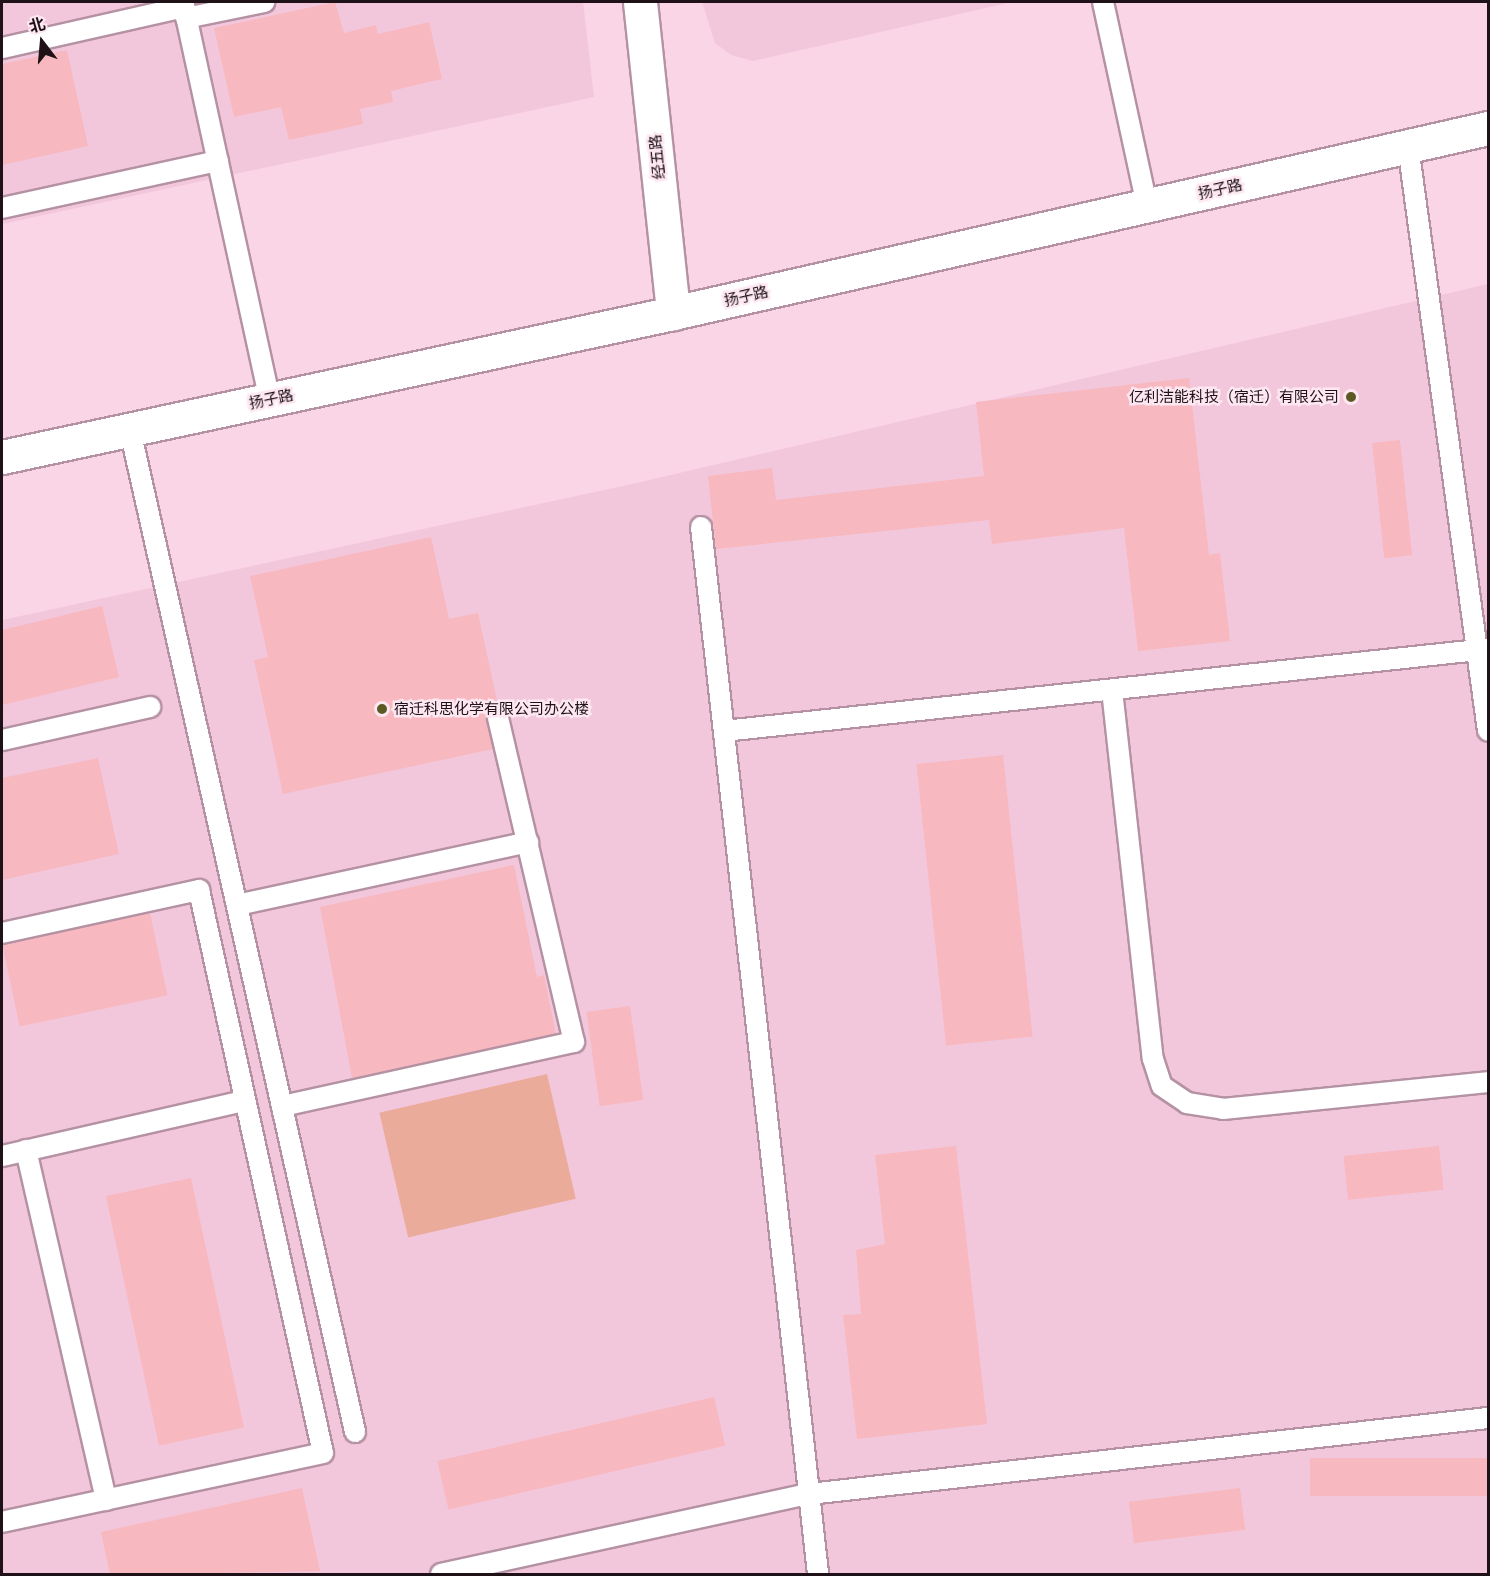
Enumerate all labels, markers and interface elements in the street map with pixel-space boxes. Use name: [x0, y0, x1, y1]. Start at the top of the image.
north arrow: [12, 12, 72, 72]
text: 北: [26, 12, 48, 37]
street label: 经五路: [646, 134, 668, 180]
street label: 扬子路: [1196, 175, 1244, 203]
street label: 扬子路: [722, 282, 770, 310]
street label: 扬子路: [247, 386, 295, 412]
place label: 亿利洁能科技（宿迁）有限公司: [1129, 388, 1339, 406]
marker: 亿利洁能科技（宿迁）有限公司: [1344, 390, 1358, 404]
place label: 宿迁科思化学有限公司办公楼: [394, 700, 589, 718]
marker: 宿迁科思化学有限公司办公楼: [375, 702, 389, 716]

